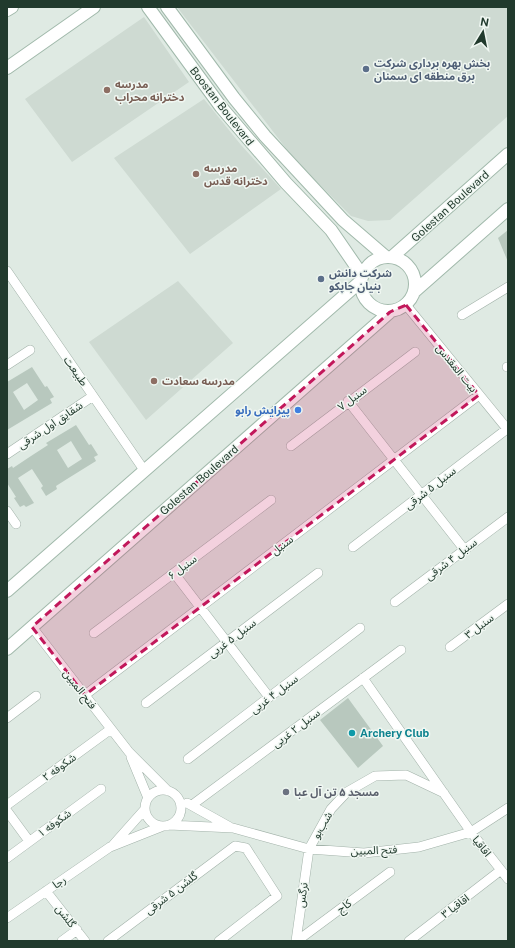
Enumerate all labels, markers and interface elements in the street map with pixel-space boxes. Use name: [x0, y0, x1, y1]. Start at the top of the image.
north arrow: [463, 12, 503, 52]
text: N: [479, 15, 490, 29]
place label: بخش بهره برداری شرکت برق منطقه ای سمنان: [374, 57, 490, 83]
street label: Boostan Boulevard: [188, 64, 256, 148]
marker: بخش بهره برداری شرکت برق منطقه ای سمنان: [361, 64, 371, 74]
place label: مدرسه دخترانه محراب: [115, 78, 185, 104]
marker: مدرسه دخترانه محراب: [102, 85, 112, 95]
place label: مدرسه دخترانه قدس: [204, 162, 268, 188]
street label: Golestan Boulevard: [409, 168, 491, 244]
marker: مدرسه دخترانه قدس: [191, 169, 201, 179]
place label: شرکت دانش بنیان جاپکو: [329, 267, 392, 294]
marker: شرکت دانش بنیان جاپکو: [316, 274, 326, 284]
street label: بیت المقدس: [433, 342, 480, 395]
street label: طبیعت: [61, 354, 90, 389]
place label: مدرسه سعادت: [162, 375, 235, 388]
marker: مدرسه سعادت: [149, 376, 159, 386]
street label: سنبل ۷: [335, 383, 370, 414]
street label: شقایق اول شرقی: [15, 399, 86, 452]
place label: پیرایش رابو: [235, 404, 290, 418]
marker: پیرایش رابو: [293, 405, 303, 415]
street label: Golestan Boulevard: [157, 443, 241, 517]
street label: سنبل ۵ شرقی: [402, 464, 459, 512]
street label: سنبل: [269, 533, 296, 558]
street label: سنبل ۴ شرقی: [423, 535, 480, 583]
street label: سنبل ۶: [165, 552, 200, 583]
street label: سنبل ۳: [462, 611, 497, 642]
street label: سنبل ۵ غربی: [206, 616, 259, 661]
street label: فتح المبین: [59, 667, 99, 712]
street label: سنبل ۴ غربی: [248, 672, 301, 717]
street label: سنبل ۲ غربی: [270, 706, 323, 751]
place label: Archery Club: [360, 727, 430, 739]
marker: Archery Club: [347, 728, 357, 738]
street label: شکوفه ۲: [40, 751, 79, 784]
place label: مسجد ۵ تن آل عبا: [294, 786, 379, 799]
marker: مسجد ۵ تن آل عبا: [281, 787, 291, 797]
street label: شکوفه ۱: [35, 807, 74, 840]
street label: شب‌بو: [310, 809, 336, 841]
street label: اقاقیا: [469, 833, 494, 859]
street label: فتح المبین: [351, 843, 398, 859]
street label: گلشن ۵ شرقی: [142, 869, 201, 917]
street label: رجا: [50, 873, 68, 892]
street label: نرگس: [294, 882, 311, 909]
street label: اقاقیا ۳: [439, 892, 472, 921]
street label: کاج: [334, 896, 355, 917]
street label: گلشن: [53, 902, 79, 931]

